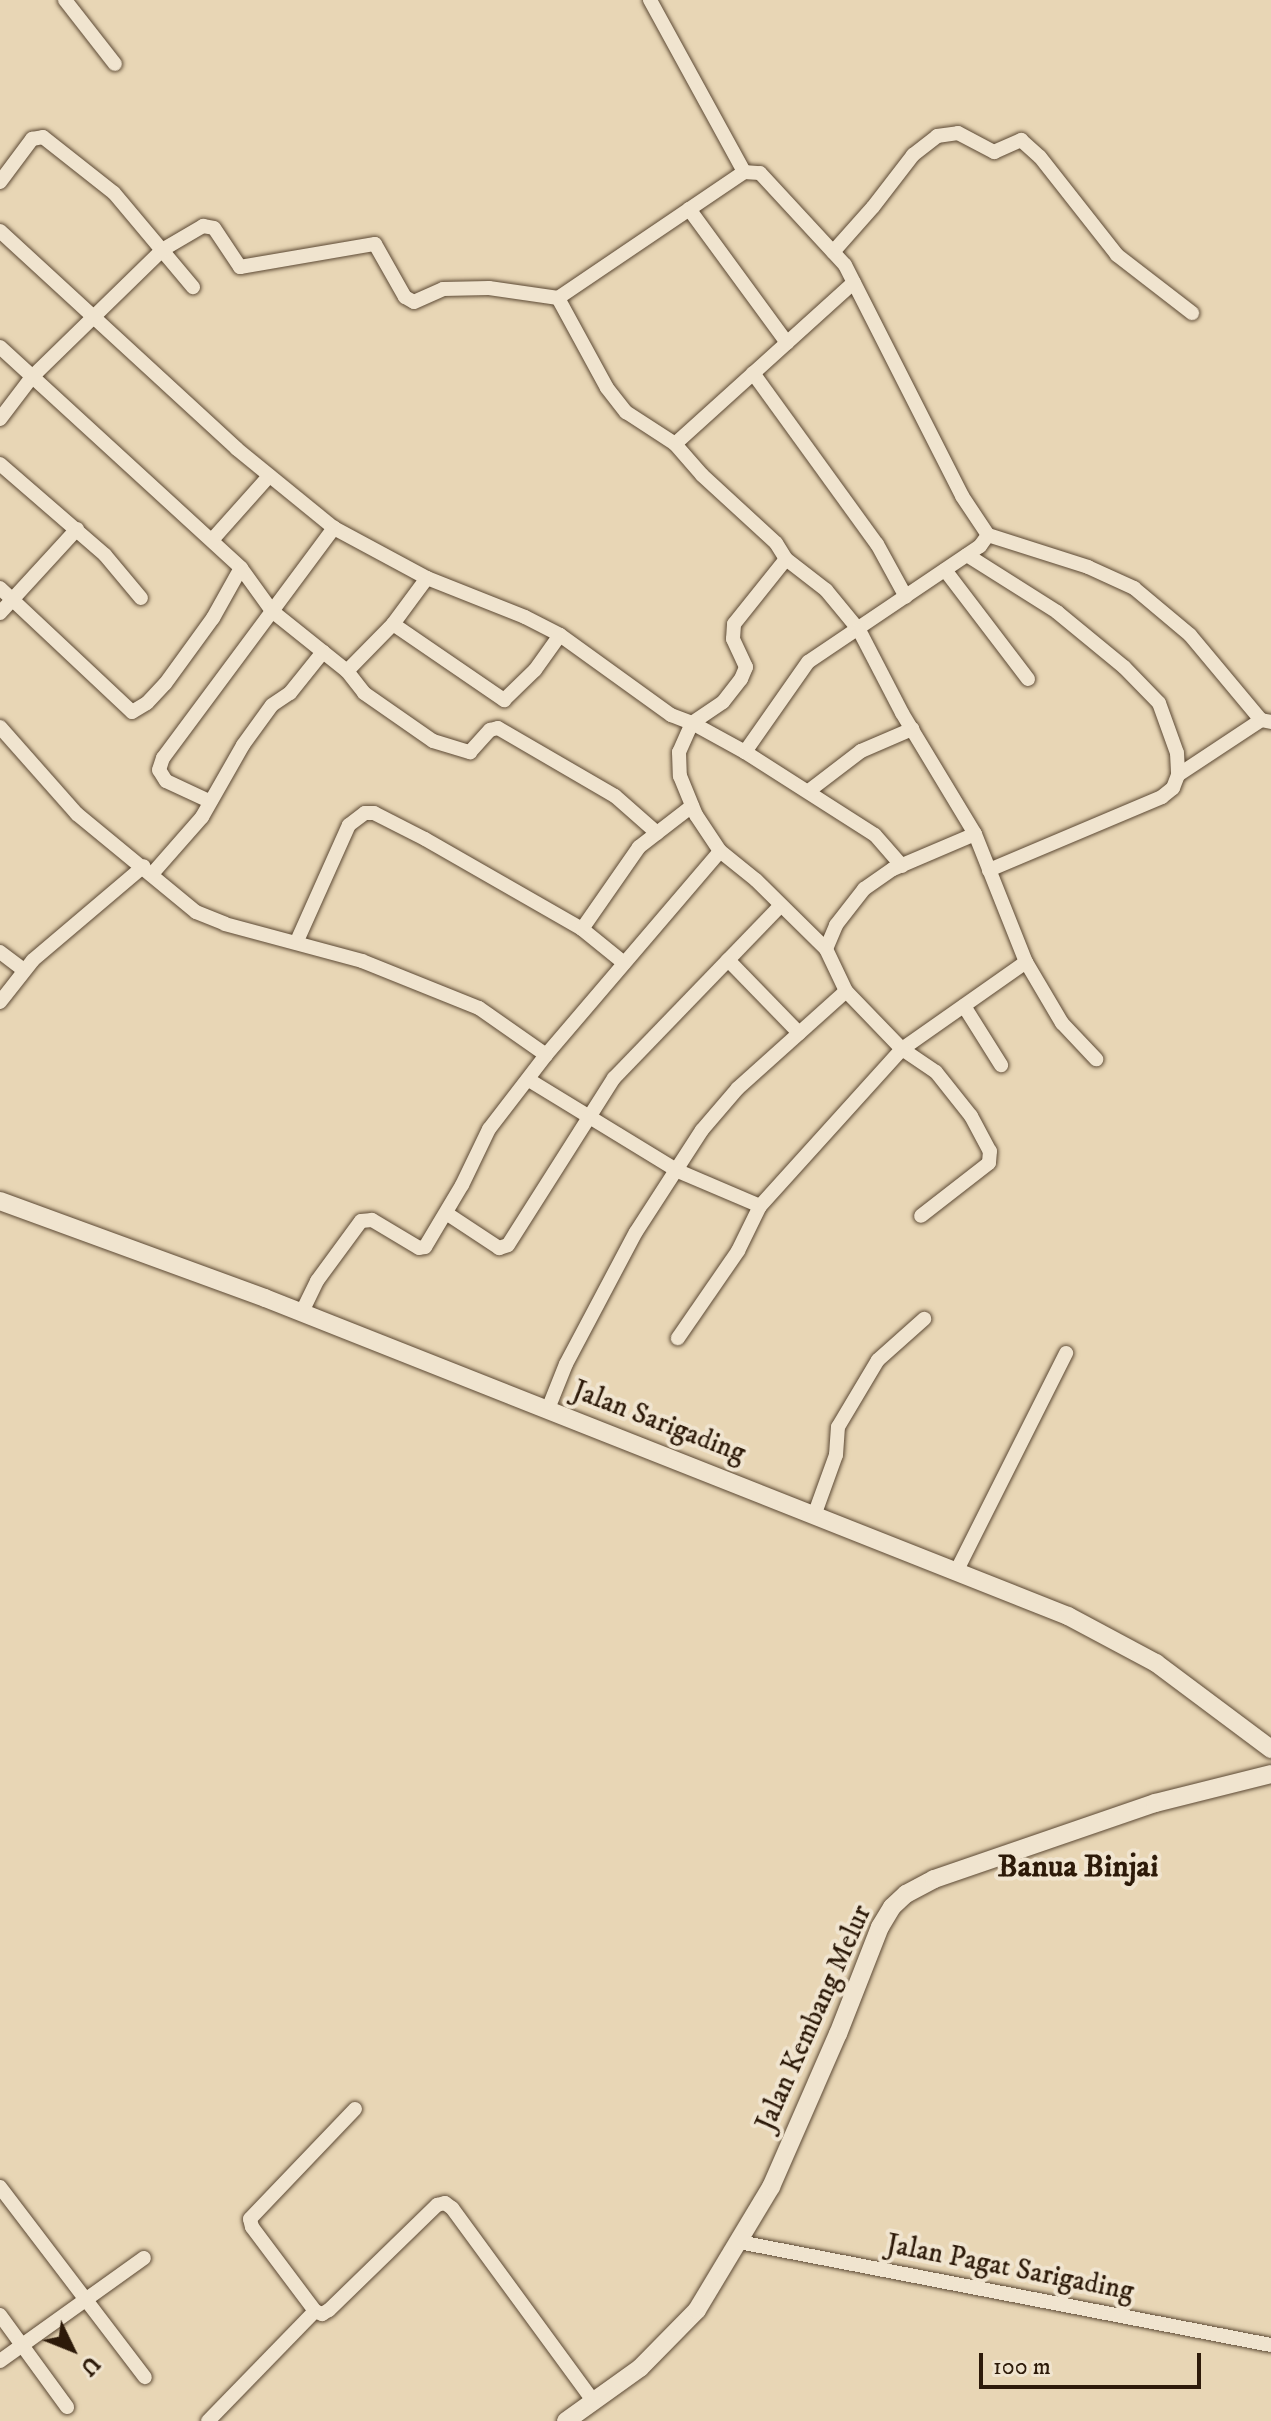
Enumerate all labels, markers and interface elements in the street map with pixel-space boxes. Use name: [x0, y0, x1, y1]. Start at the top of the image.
street label: Jalan Sarigading: [568, 1374, 750, 1470]
district label: Banua Binjai: [998, 1848, 1158, 1886]
street label: Jalan Kembang Melur: [749, 1900, 879, 2136]
street label: Jalan Pagat Sarigading: [883, 2228, 1137, 2308]
north arrow: [32, 2309, 112, 2389]
scale bar: [983, 2337, 1205, 2387]
text: U: [74, 2350, 106, 2381]
text: 100 m: [993, 2352, 1051, 2382]

